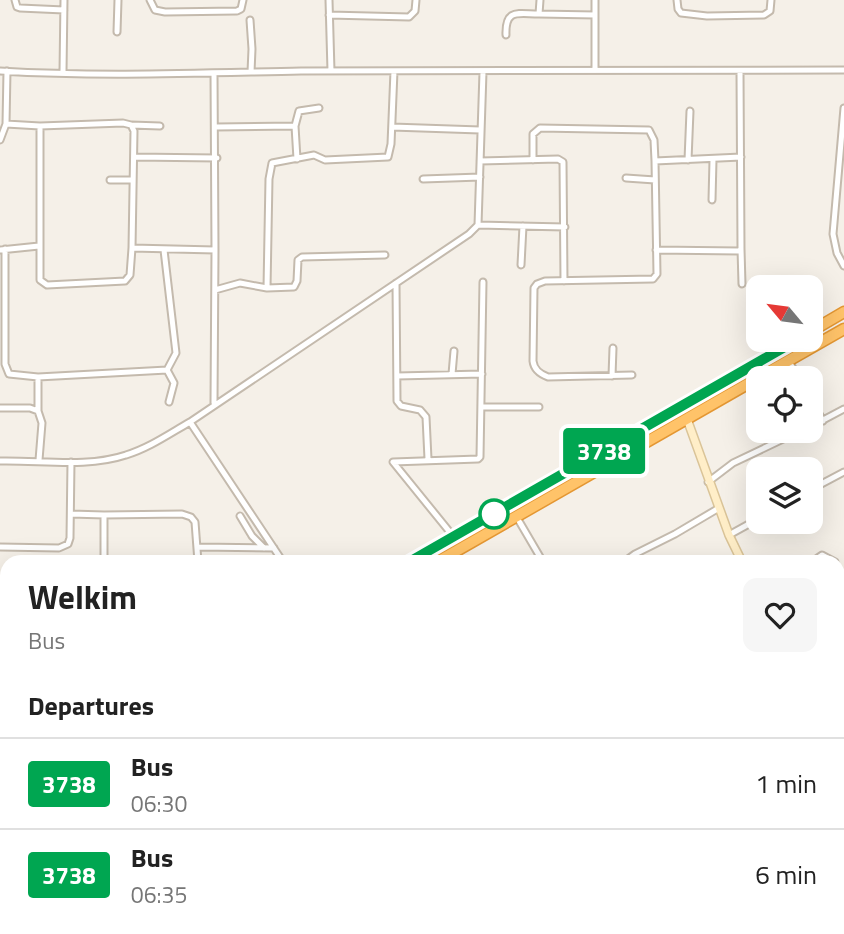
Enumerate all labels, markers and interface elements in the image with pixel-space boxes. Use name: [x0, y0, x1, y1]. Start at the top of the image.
north arrow: [746, 275, 822, 352]
map controls: [746, 275, 823, 534]
button: locate: [746, 366, 823, 443]
line badge: 3738: [555, 428, 653, 474]
text: 3738: [577, 433, 631, 469]
button: layers: [746, 457, 823, 534]
unlabelled marker: [479, 499, 509, 529]
text: Welkim: [28, 572, 137, 622]
button: heart: [743, 578, 817, 652]
text: Bus: [28, 623, 65, 658]
text: Departures: [28, 686, 154, 725]
text: Bus: [131, 747, 173, 786]
text: 1 min: [755, 764, 817, 803]
text: 3738: [42, 766, 96, 802]
text: 06:30: [131, 786, 187, 821]
text: Bus: [131, 838, 173, 877]
text: 6 min: [755, 855, 817, 894]
text: 3738: [42, 857, 96, 893]
text: 06:35: [131, 877, 187, 912]

